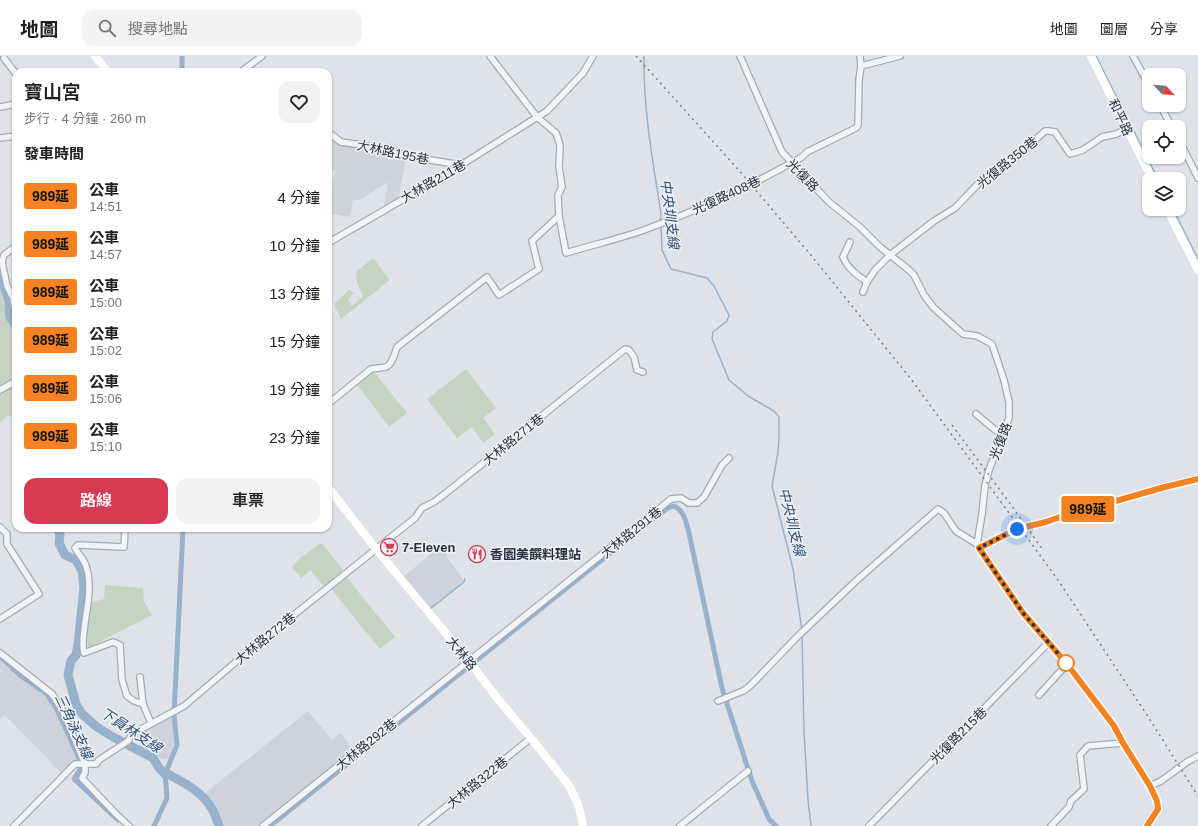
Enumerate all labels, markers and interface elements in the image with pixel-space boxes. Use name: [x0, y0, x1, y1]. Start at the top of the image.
search box: [82, 10, 362, 46]
icon: search: [96, 17, 118, 39]
text: 地圖: [20, 19, 58, 40]
text: 搜尋地點: [128, 20, 188, 37]
text: 地圖: [1050, 21, 1078, 37]
text: 圖層: [1100, 21, 1128, 37]
text: 分享: [1150, 21, 1178, 37]
north arrow: [1142, 68, 1186, 112]
map controls: [1142, 68, 1186, 216]
button: heart: [278, 81, 320, 123]
text: 寶山宮: [24, 82, 81, 103]
street label: 和平路: [1106, 96, 1136, 138]
text: 步行 · 4 分鐘 · 260 m: [24, 111, 146, 126]
button: locate: [1142, 120, 1186, 164]
street label: 光復路350巷: [974, 133, 1041, 191]
street label: 大林路195巷: [355, 137, 431, 167]
text: 發車時間: [24, 145, 84, 162]
street label: 光復路: [784, 156, 822, 195]
street label: 大林路211巷: [398, 157, 468, 206]
button: layers: [1142, 172, 1186, 216]
street label: 光復路408巷: [690, 173, 763, 218]
water label: 中央圳支線: [658, 178, 682, 252]
text: 公車: [89, 181, 119, 198]
text: 989延: [32, 188, 69, 204]
text: 4 分鐘: [277, 189, 320, 206]
text: 14:51: [89, 199, 122, 214]
text: 公車: [89, 229, 119, 246]
text: 989延: [32, 236, 69, 252]
text: 10 分鐘: [269, 237, 320, 254]
text: 14:57: [89, 247, 122, 262]
text: 公車: [89, 277, 119, 294]
text: 989延: [32, 284, 69, 300]
text: 13 分鐘: [269, 285, 320, 302]
text: 15:00: [89, 295, 122, 310]
text: 公車: [89, 325, 119, 342]
text: 989延: [32, 332, 69, 348]
text: 15 分鐘: [269, 333, 320, 350]
text: 15:02: [89, 343, 122, 358]
text: 公車: [89, 373, 119, 390]
text: 989延: [32, 380, 69, 396]
text: 19 分鐘: [269, 381, 320, 398]
text: 15:06: [89, 391, 122, 406]
street label: 大林路271巷: [480, 410, 547, 468]
street label: 光復路: [986, 420, 1014, 462]
text: 公車: [89, 421, 119, 438]
text: 989延: [32, 428, 69, 444]
text: 23 分鐘: [269, 429, 320, 446]
text: 15:10: [89, 439, 122, 454]
button: 路線: [24, 478, 168, 524]
button: 車票: [176, 478, 320, 524]
water label: 中央圳支線: [776, 486, 809, 560]
line badge: 989延: [1060, 496, 1116, 522]
text: 989延: [1069, 501, 1107, 517]
street label: 大林路291巷: [598, 503, 665, 561]
your location: [1007, 519, 1027, 539]
supermarket icon: 7-Eleven: [379, 537, 399, 557]
place label: 7-Eleven: [402, 540, 456, 555]
restaurant icon: 香園美饌料理站: [467, 544, 487, 564]
place label: 香園美饌料理站: [490, 547, 581, 562]
street label: 大林路272巷: [232, 609, 299, 667]
street label: 大林路: [444, 633, 480, 673]
unlabelled marker: [1057, 654, 1075, 672]
water label: 三角泳支線: [52, 691, 97, 763]
water label: 下員林支線: [97, 704, 166, 757]
street label: 光復路215巷: [927, 704, 990, 767]
street label: 大林路292巷: [333, 715, 400, 773]
street label: 大林路322巷: [444, 753, 511, 811]

